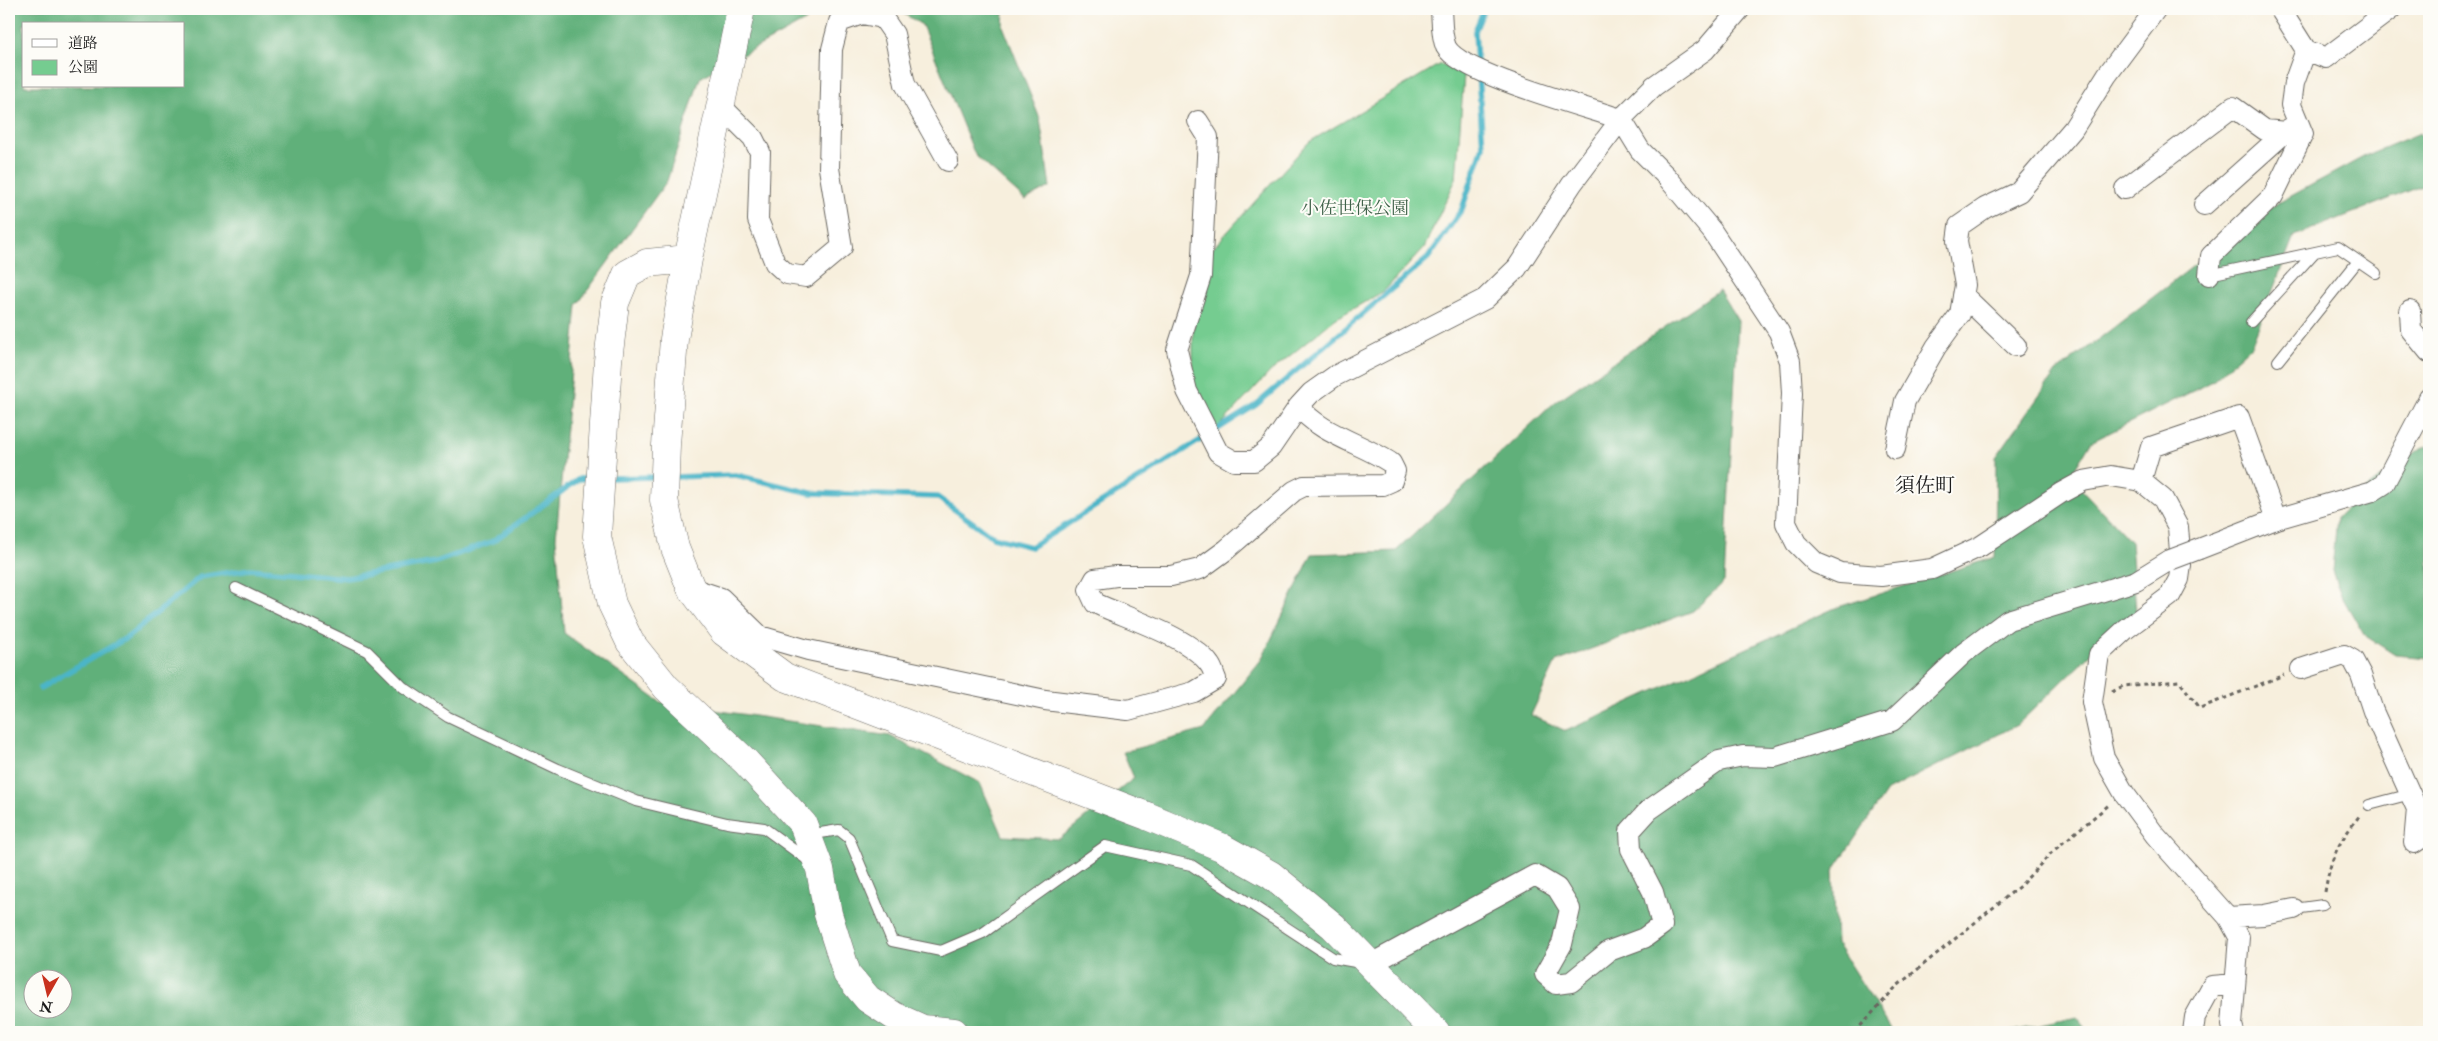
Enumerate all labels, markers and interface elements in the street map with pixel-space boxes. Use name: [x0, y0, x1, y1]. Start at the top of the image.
legend: [22, 22, 185, 88]
text: 道路: [68, 34, 98, 53]
text: 公園: [68, 58, 98, 77]
park label: 小佐世保公園: [1301, 197, 1409, 220]
district label: 須佐町: [1895, 473, 1955, 498]
north arrow: [22, 968, 72, 1018]
text: N: [38, 997, 55, 1016]

